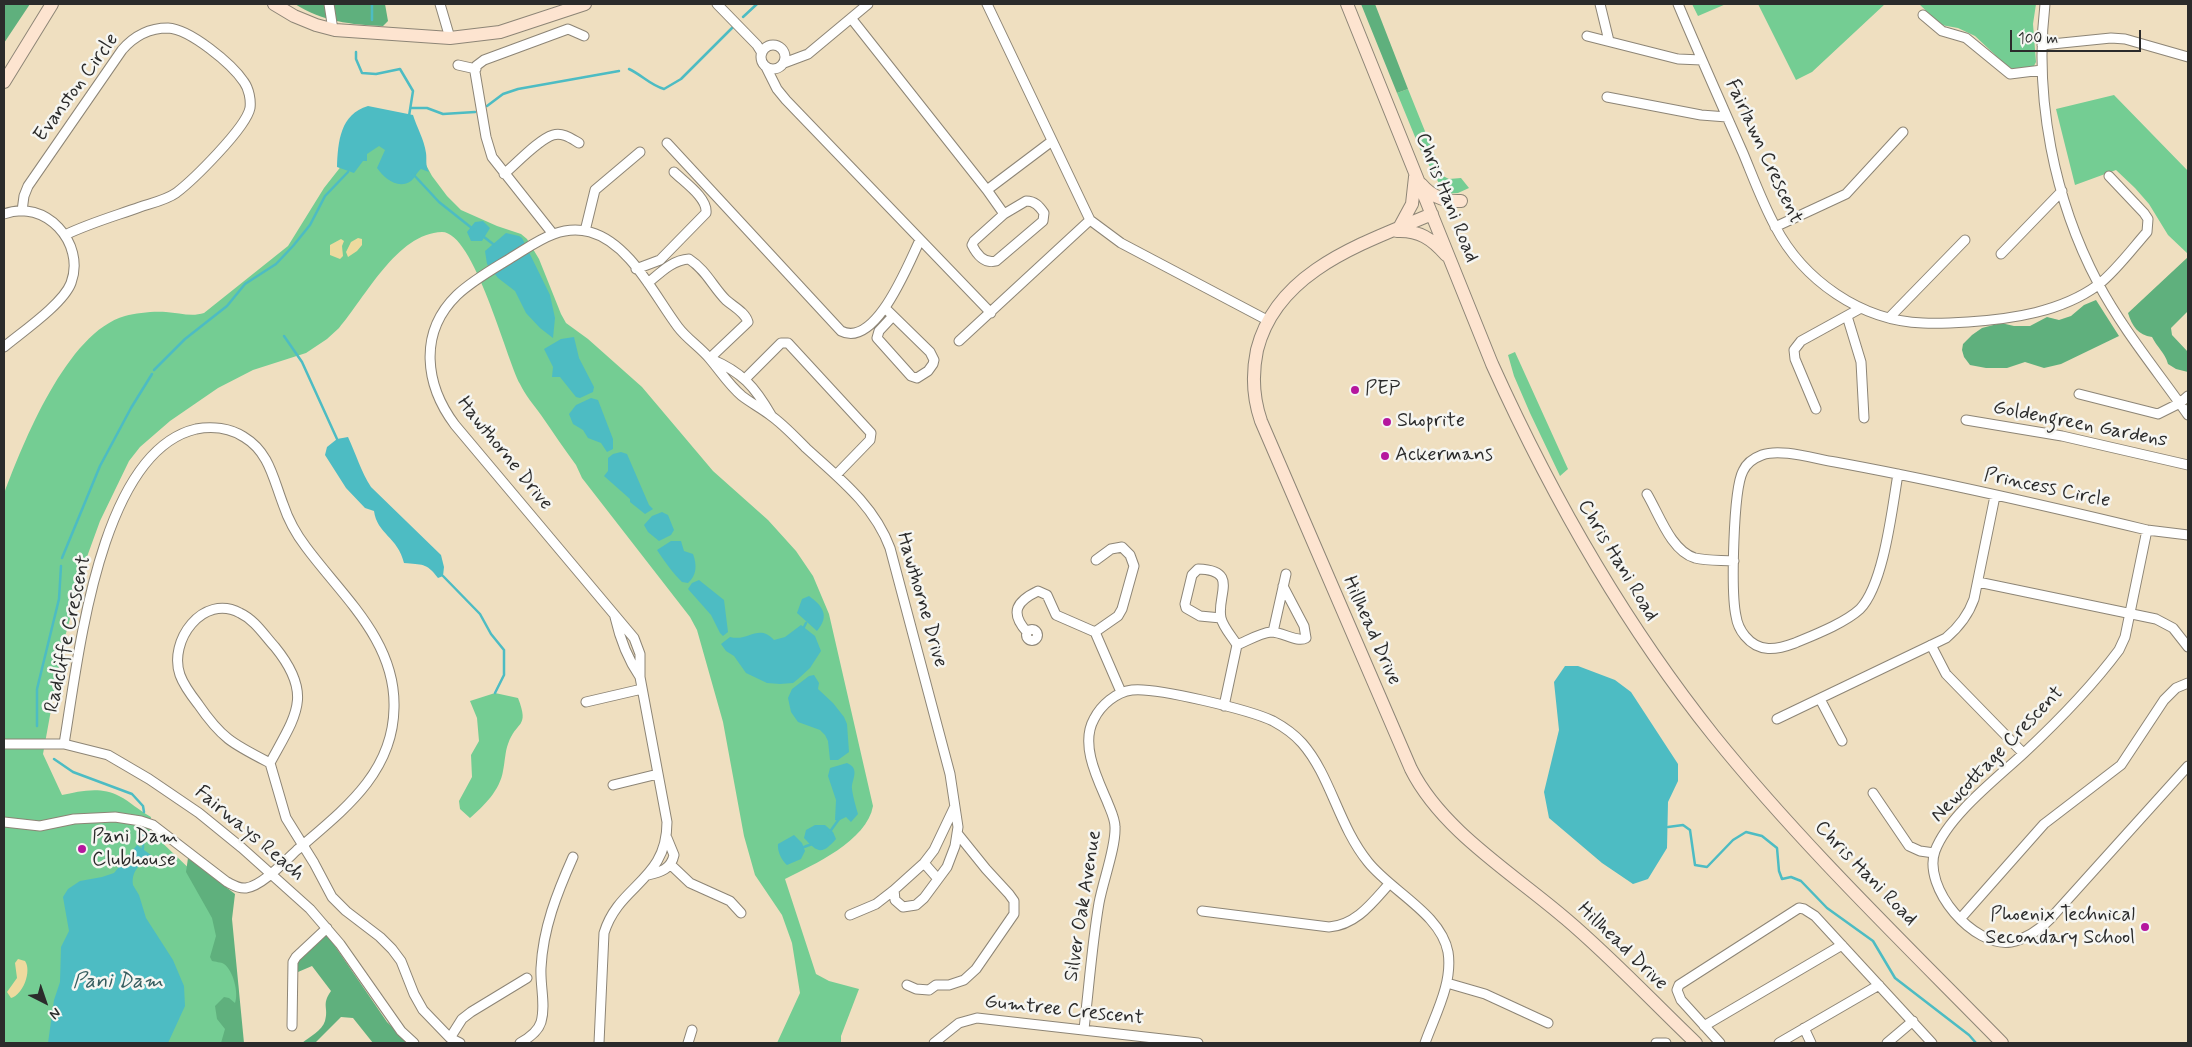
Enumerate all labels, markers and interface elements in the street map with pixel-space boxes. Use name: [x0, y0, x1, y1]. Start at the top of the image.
scale bar: [2012, 20, 2143, 52]
street label: Evanston Circle: [30, 29, 124, 147]
text: 100 m: [2018, 29, 2058, 49]
street label: Fairlawn Crescent: [1719, 76, 1807, 228]
street label: Chris Hani Road: [1409, 130, 1483, 266]
place label: PEP: [1365, 378, 1400, 402]
marker: PEP: [1349, 384, 1361, 396]
street label: Hawthorne Drive: [451, 392, 557, 516]
street label: Goldengreen Gardens: [1991, 396, 2169, 454]
place label: Shoprite: [1397, 410, 1465, 434]
marker: Shoprite: [1381, 416, 1393, 428]
place label: Ackermans: [1395, 444, 1493, 468]
marker: Ackermans: [1379, 450, 1391, 462]
street label: Princess Circle: [1982, 464, 2112, 514]
street label: Chris Hani Road: [1571, 496, 1663, 626]
street label: Hawthorne Drive: [890, 530, 952, 670]
street label: Radcliffe Crescent: [41, 553, 97, 715]
street label: Hillhead Drive: [1336, 573, 1406, 689]
street label: Newcottage Crescent: [1927, 682, 2069, 828]
street label: Fairways Reach: [189, 781, 309, 887]
street label: Chris Hani Road: [1809, 816, 1921, 932]
place label: Pani Dam Clubhouse: [92, 826, 178, 873]
street label: Silver Oak Avenue: [1060, 828, 1108, 984]
marker: Pani Dam Clubhouse: [76, 843, 88, 855]
street label: Hillhead Drive: [1572, 898, 1672, 996]
place label: Phoenix Technical Secondary School: [1985, 904, 2135, 951]
marker: Phoenix Technical Secondary School: [2139, 921, 2151, 933]
water label: Pani Dam: [73, 970, 163, 996]
north arrow: [20, 977, 70, 1027]
street label: Gumtree Crescent: [983, 991, 1145, 1031]
text: N: [45, 1003, 64, 1023]

